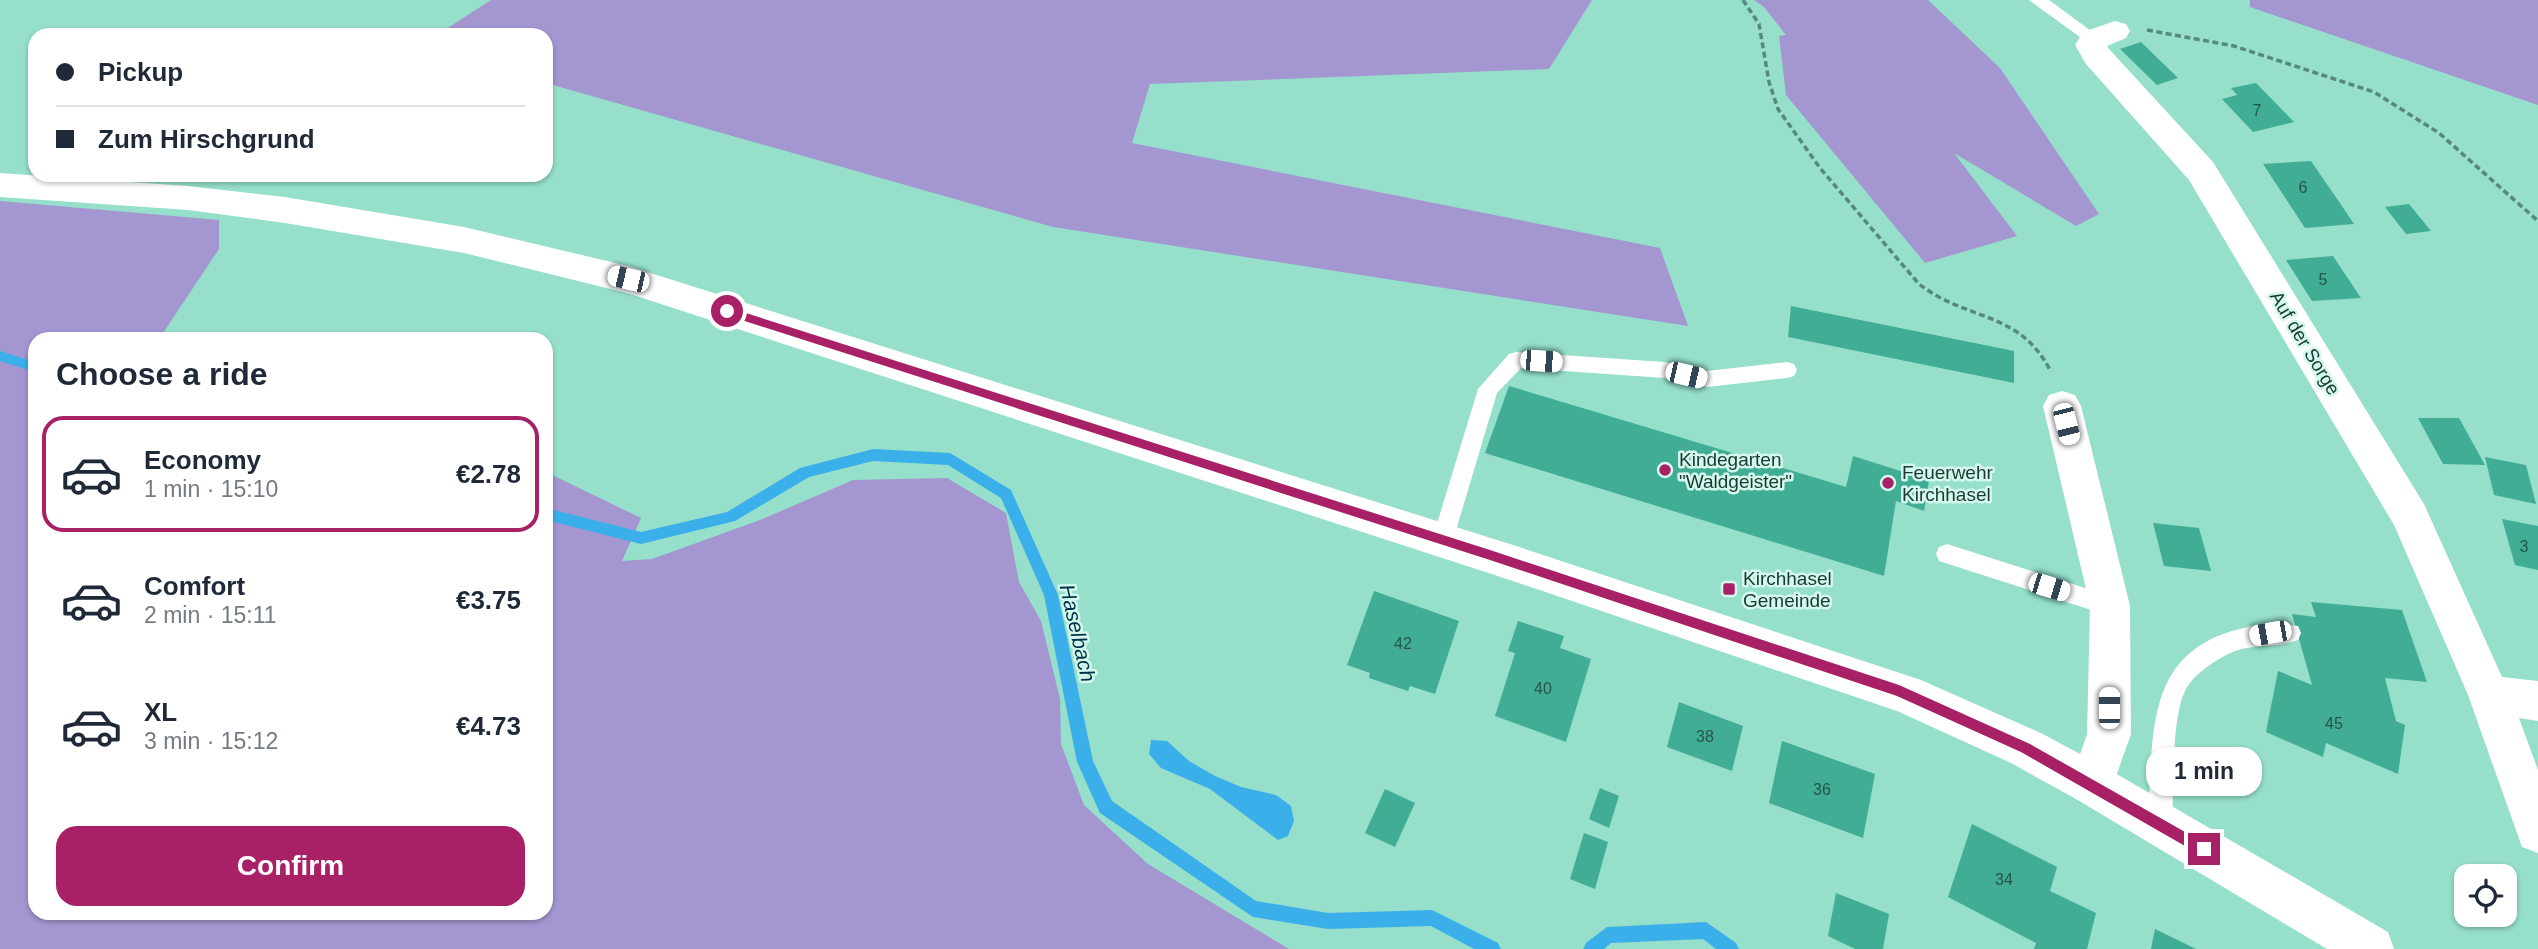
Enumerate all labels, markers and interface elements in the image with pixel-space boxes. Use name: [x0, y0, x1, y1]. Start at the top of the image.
text: Pickup: [98, 57, 183, 87]
house number: 7: [2253, 102, 2262, 119]
text: Zum Hirschgrund: [98, 124, 315, 154]
house number: 6: [2299, 179, 2308, 196]
car: [606, 264, 651, 294]
house number: 5: [2319, 271, 2328, 288]
street label: Auf der Sorge: [2266, 287, 2344, 399]
route start: [711, 295, 743, 327]
car: [1520, 349, 1563, 373]
text: Choose a ride: [56, 356, 268, 392]
car: [1664, 360, 1709, 390]
car: [2051, 401, 2082, 447]
icon: car: [60, 443, 123, 506]
text: Economy: [144, 445, 261, 475]
place label: Kindegarten "Waldgeister": [1679, 449, 1792, 492]
text: €2.78: [456, 459, 521, 489]
marker: Kindegarten "Waldgeister": [1657, 462, 1673, 478]
place label: Feuerwehr Kirchhasel: [1902, 462, 1993, 505]
marker: Feuerwehr Kirchhasel: [1880, 475, 1896, 491]
text: 1 min · 15:10: [144, 476, 278, 502]
house number: 3: [2520, 538, 2529, 555]
place label: Kirchhasel Gemeinde: [1743, 568, 1832, 611]
icon: car: [60, 569, 123, 632]
text: Comfort: [144, 571, 245, 601]
car: [2026, 571, 2073, 603]
marker: Kirchhasel Gemeinde: [1721, 581, 1737, 597]
water label: Haselbach: [1056, 582, 1100, 684]
text: €3.75: [456, 585, 521, 615]
text: 2 min · 15:11: [144, 602, 277, 628]
car: [2248, 619, 2293, 647]
house number: 42: [1394, 635, 1412, 652]
house number: 40: [1534, 680, 1552, 697]
car: [2099, 687, 2120, 729]
icon: car: [60, 695, 123, 758]
text: XL: [144, 697, 177, 727]
text: €4.73: [456, 711, 521, 741]
house number: 45: [2325, 715, 2343, 732]
text: 3 min · 15:12: [144, 728, 278, 754]
house number: 38: [1696, 728, 1714, 745]
callout: 1 min: [2146, 748, 2262, 796]
text: 1 min: [2174, 758, 2234, 784]
house number: 36: [1813, 781, 1831, 798]
button: Confirm: [56, 826, 525, 906]
route end: [2188, 833, 2220, 865]
map controls: [2454, 864, 2517, 927]
button: locate: [2454, 864, 2517, 927]
house number: 34: [1995, 871, 2013, 888]

